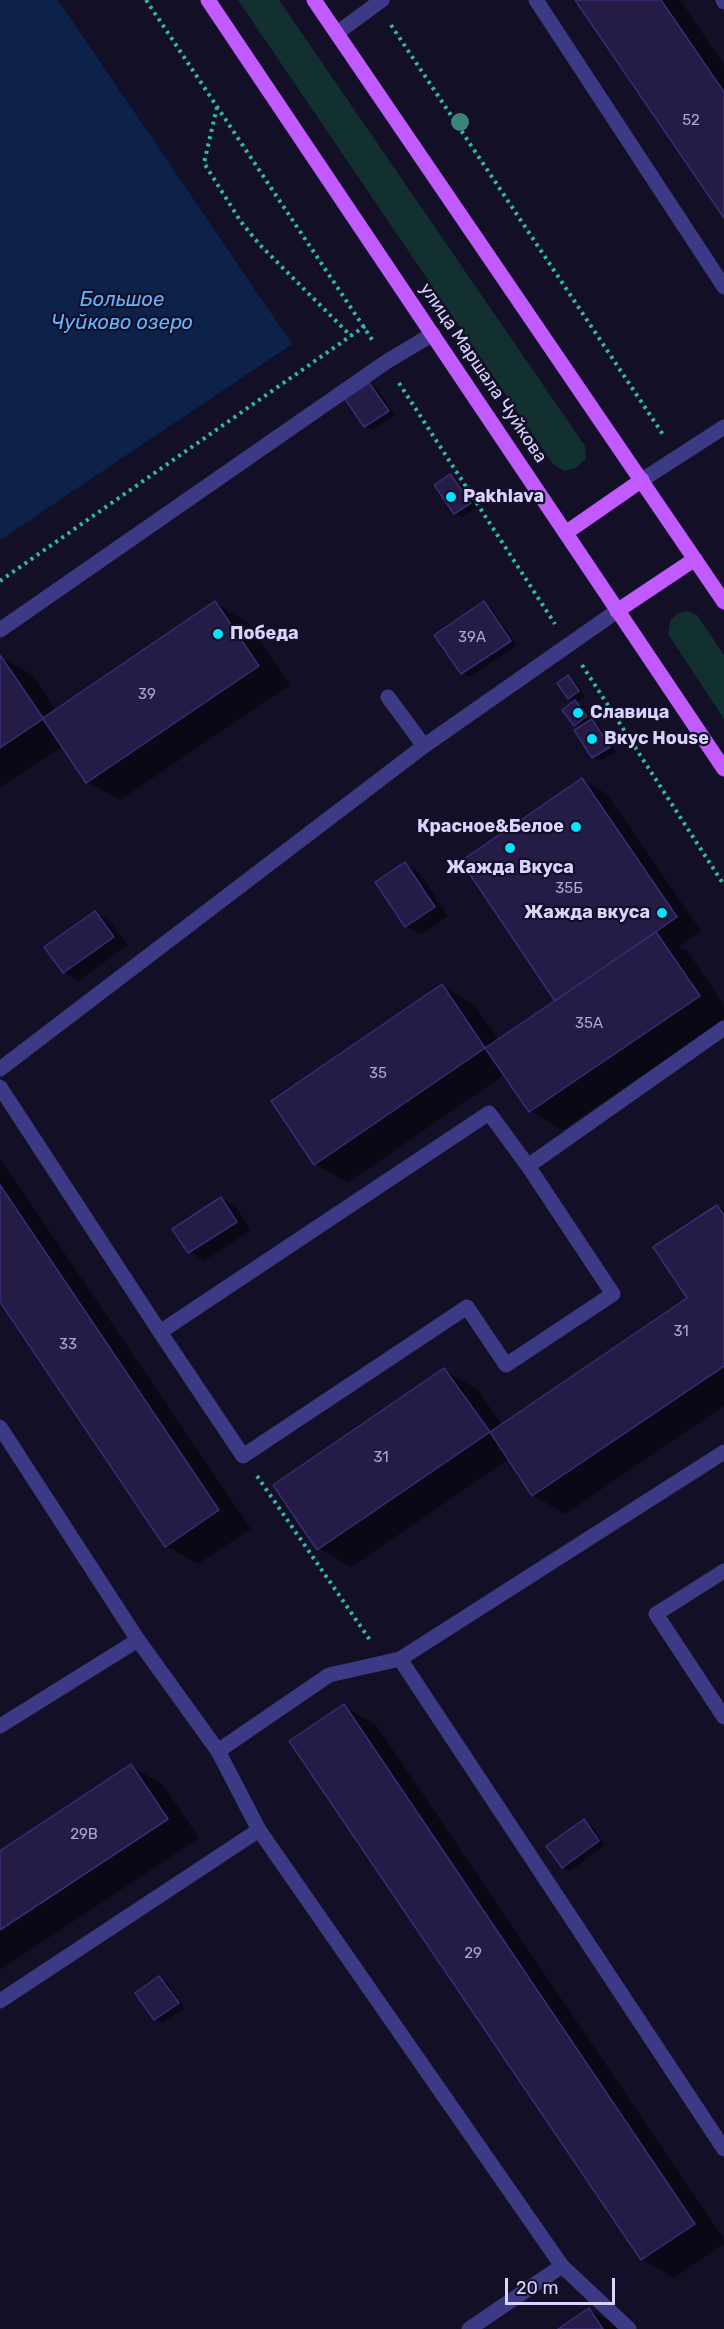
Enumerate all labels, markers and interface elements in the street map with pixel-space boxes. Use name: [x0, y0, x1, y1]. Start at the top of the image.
house number: 52: [682, 112, 700, 130]
street label: улица Маршала Чуйкова: [415, 279, 551, 467]
water label: Большое Чуйково озеро: [51, 288, 193, 335]
place label: Pakhlava: [463, 486, 544, 508]
marker: Pakhlava: [444, 490, 458, 504]
place label: Победа: [230, 623, 299, 645]
marker: Победа: [211, 627, 225, 641]
house number: 39А: [458, 629, 486, 647]
house number: 39: [138, 686, 156, 704]
place label: Славица: [590, 702, 669, 724]
marker: Славица: [571, 706, 585, 720]
place label: Вкус House: [604, 728, 709, 750]
marker: Вкус House: [585, 732, 599, 746]
place label: Красное&Белое: [417, 816, 564, 838]
marker: Красное&Белое: [569, 820, 583, 834]
marker: Жажда Вкуса: [503, 841, 517, 855]
place label: Жажда Вкуса: [446, 857, 574, 879]
house number: 35Б: [555, 880, 583, 898]
place label: Жажда вкуса: [524, 902, 650, 924]
marker: Жажда вкуса: [655, 906, 669, 920]
house number: 35А: [575, 1015, 603, 1033]
house number: 35: [369, 1065, 387, 1083]
house number: 31: [673, 1323, 689, 1341]
house number: 33: [59, 1336, 77, 1354]
house number: 31: [373, 1449, 389, 1467]
house number: 29В: [70, 1826, 98, 1844]
house number: 29: [464, 1945, 482, 1963]
scale bar: [508, 2266, 618, 2304]
text: 20 m: [516, 2277, 558, 2299]

